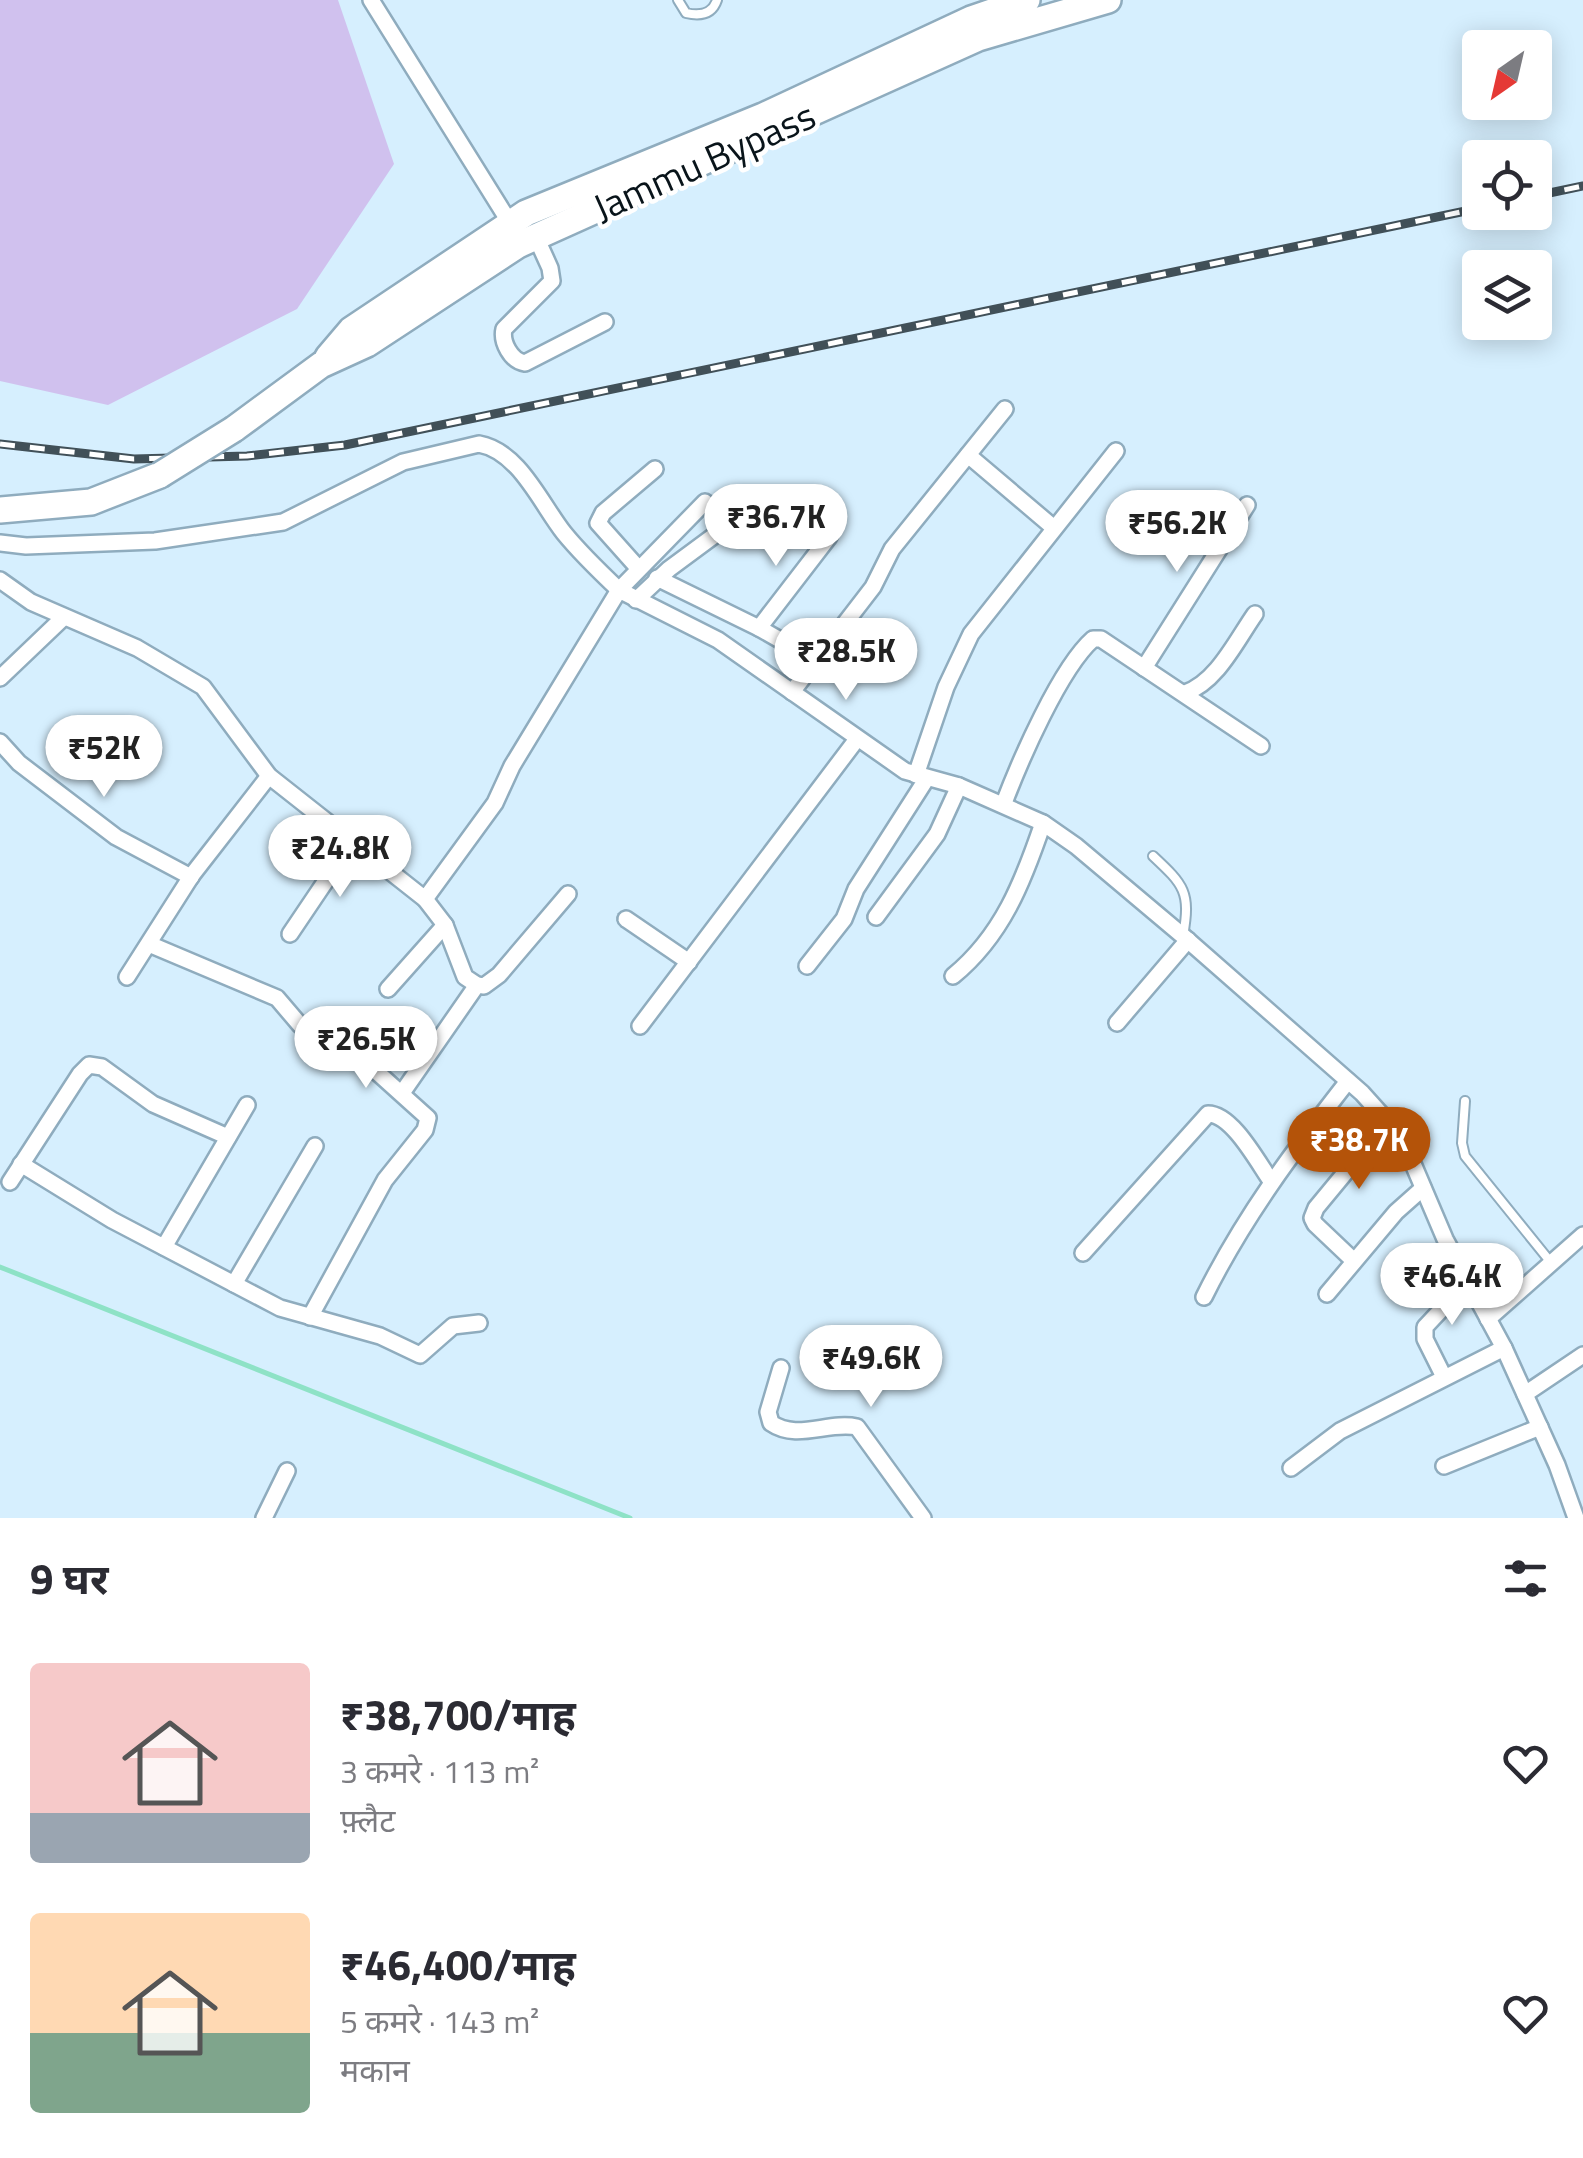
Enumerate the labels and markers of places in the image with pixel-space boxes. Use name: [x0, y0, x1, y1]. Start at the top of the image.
pin: ₹36.7K: [695, 484, 857, 569]
pin: ₹56.2K: [1096, 490, 1258, 575]
pin: ₹28.5K: [765, 618, 927, 703]
pin: ₹52K: [45, 715, 163, 800]
pin: ₹24.8K: [259, 815, 421, 900]
pin: ₹26.5K: [285, 1006, 447, 1091]
pin: ₹38.7K: [1278, 1107, 1440, 1192]
pin: ₹46.4K: [1371, 1243, 1533, 1328]
pin: ₹49.6K: [790, 1325, 952, 1410]

